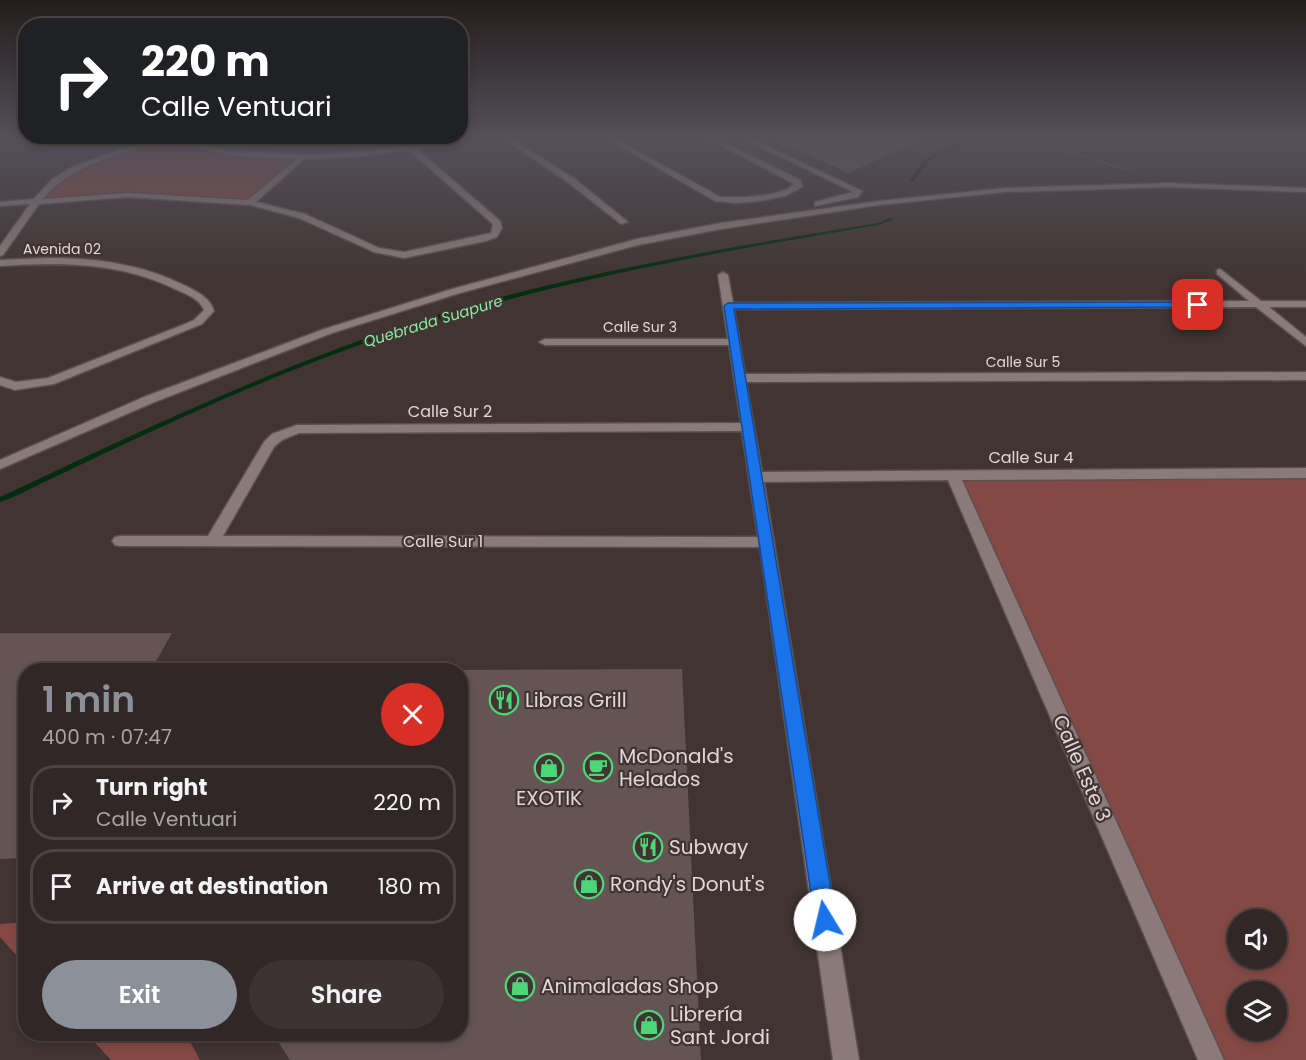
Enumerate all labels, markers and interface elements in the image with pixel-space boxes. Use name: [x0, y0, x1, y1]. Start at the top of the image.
text: 220 m: [141, 32, 270, 91]
icon: right: [42, 42, 120, 120]
text: Calle Ventuari: [141, 88, 332, 125]
street label: Avenida 02: [23, 239, 101, 259]
pin: [1172, 279, 1223, 330]
icon: arrive: [1181, 288, 1214, 321]
water label: Quebrada Suapure: [361, 290, 505, 352]
street label: Calle Sur 3: [603, 317, 677, 337]
street label: Calle Sur 5: [986, 352, 1060, 372]
street label: Calle Sur 2: [408, 400, 492, 423]
street label: Calle Sur 4: [988, 446, 1074, 469]
street label: Calle Sur 1: [403, 530, 483, 553]
text: 1 min: [42, 674, 135, 725]
button: close: [381, 683, 444, 746]
restaurant icon: Libras Grill: [488, 684, 520, 716]
place label: Libras Grill: [525, 686, 627, 714]
street label: Calle Este 3: [1046, 710, 1118, 826]
text: 400 m · 07:47: [42, 723, 172, 751]
place label: McDonald's Helados: [619, 742, 734, 793]
cafe icon: McDonald's Helados: [582, 751, 614, 783]
shop icon: EXOTIK: [533, 752, 565, 784]
text: Turn right: [96, 772, 207, 803]
place label: EXOTIK: [516, 784, 582, 812]
icon: right: [45, 786, 78, 819]
text: 220 m: [373, 787, 441, 818]
text: Calle Ventuari: [96, 805, 237, 833]
restaurant icon: Subway: [632, 831, 664, 863]
place label: Subway: [669, 833, 748, 861]
shop icon: Rondy's Donut's: [573, 868, 605, 900]
icon: arrive: [45, 870, 78, 903]
place label: Rondy's Donut's: [610, 870, 765, 898]
text: Arrive at destination: [96, 871, 328, 902]
text: 180 m: [378, 871, 441, 902]
position arrow: [793, 888, 857, 952]
map controls: [1227, 909, 1287, 1041]
button: sound: [1227, 909, 1287, 969]
button: Exit: [42, 960, 237, 1029]
button: Share: [249, 960, 444, 1029]
shop icon: Animaladas Shop: [504, 970, 536, 1002]
place label: Animaladas Shop: [541, 972, 718, 1000]
button: layers: [1227, 981, 1287, 1041]
place label: Librería Sant Jordi: [670, 1000, 770, 1051]
shop icon: Librería Sant Jordi: [633, 1009, 665, 1041]

